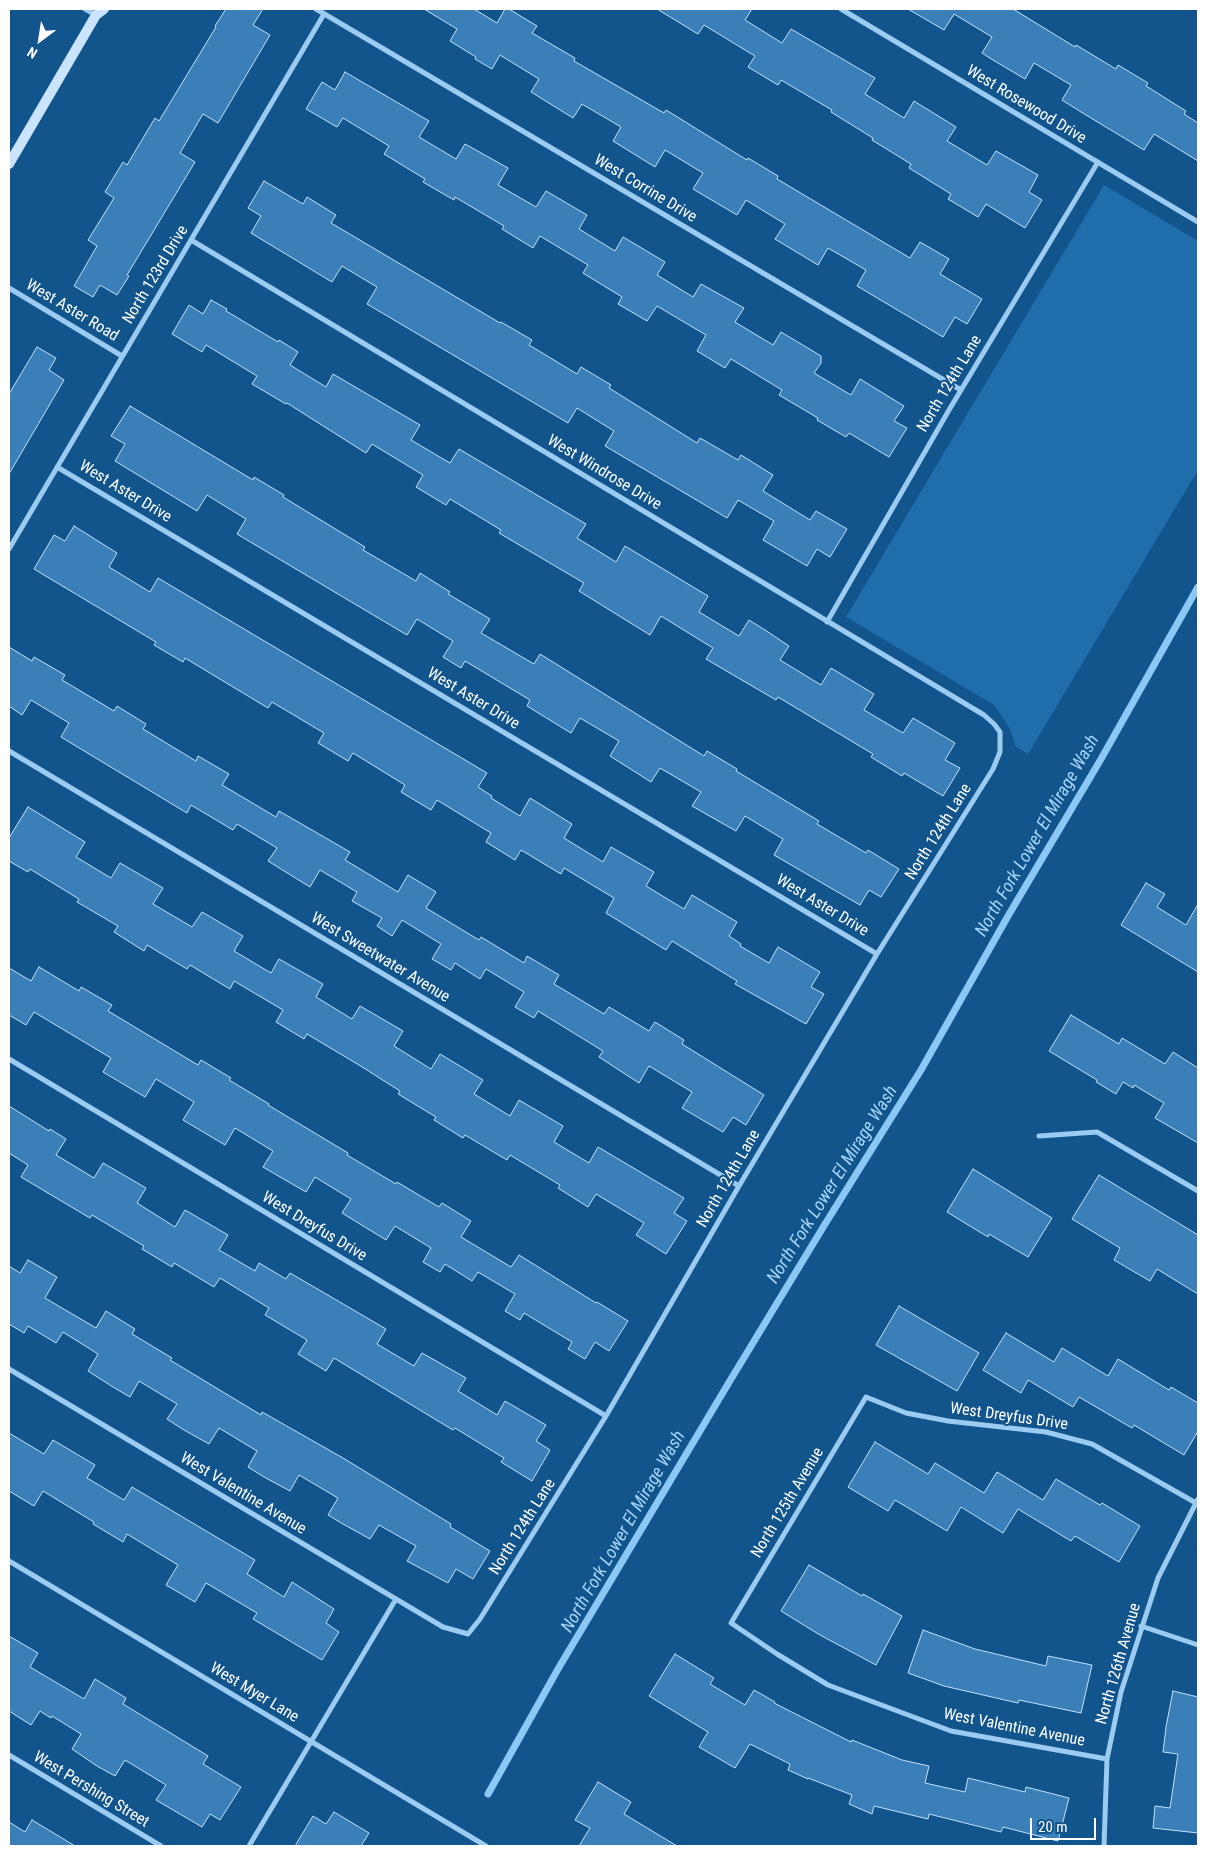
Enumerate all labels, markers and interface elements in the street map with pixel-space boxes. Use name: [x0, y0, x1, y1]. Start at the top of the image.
north arrow: [15, 15, 65, 65]
text: N: [24, 44, 40, 62]
street label: West Rosewood Drive: [963, 62, 1089, 148]
street label: West Corrine Drive: [590, 151, 700, 227]
street label: North 123rd Drive: [119, 222, 193, 328]
street label: West Aster Road: [22, 276, 122, 346]
street label: North 124th Lane: [914, 332, 986, 436]
street label: West Windrose Drive: [543, 431, 665, 515]
street label: West Aster Drive: [75, 457, 175, 527]
street label: West Aster Drive: [423, 664, 523, 734]
water label: North Fork Lower El Mirage Wash: [971, 731, 1105, 941]
street label: North 124th Lane: [902, 780, 976, 884]
street label: West Aster Drive: [772, 871, 872, 941]
street label: West Sweetwater Avenue: [307, 909, 453, 1007]
water label: North Fork Lower El Mirage Wash: [763, 1082, 903, 1288]
street label: North 124th Lane: [693, 1127, 765, 1231]
street label: West Dreyfus Drive: [258, 1188, 370, 1266]
street label: West Dreyfus Drive: [949, 1399, 1069, 1435]
water label: North Fork Lower El Mirage Wash: [557, 1427, 691, 1637]
street label: North 125th Avenue: [748, 1444, 828, 1562]
street label: West Valentine Avenue: [176, 1449, 310, 1539]
street label: North 124th Lane: [486, 1475, 560, 1579]
street label: North 126th Avenue: [1093, 1601, 1145, 1727]
street label: West Myer Lane: [206, 1659, 302, 1727]
street label: West Valentine Avenue: [942, 1705, 1086, 1751]
street label: West Pershing Street: [30, 1748, 152, 1832]
scale bar: [1032, 1808, 1098, 1840]
text: 20 m: [1038, 1818, 1068, 1836]

